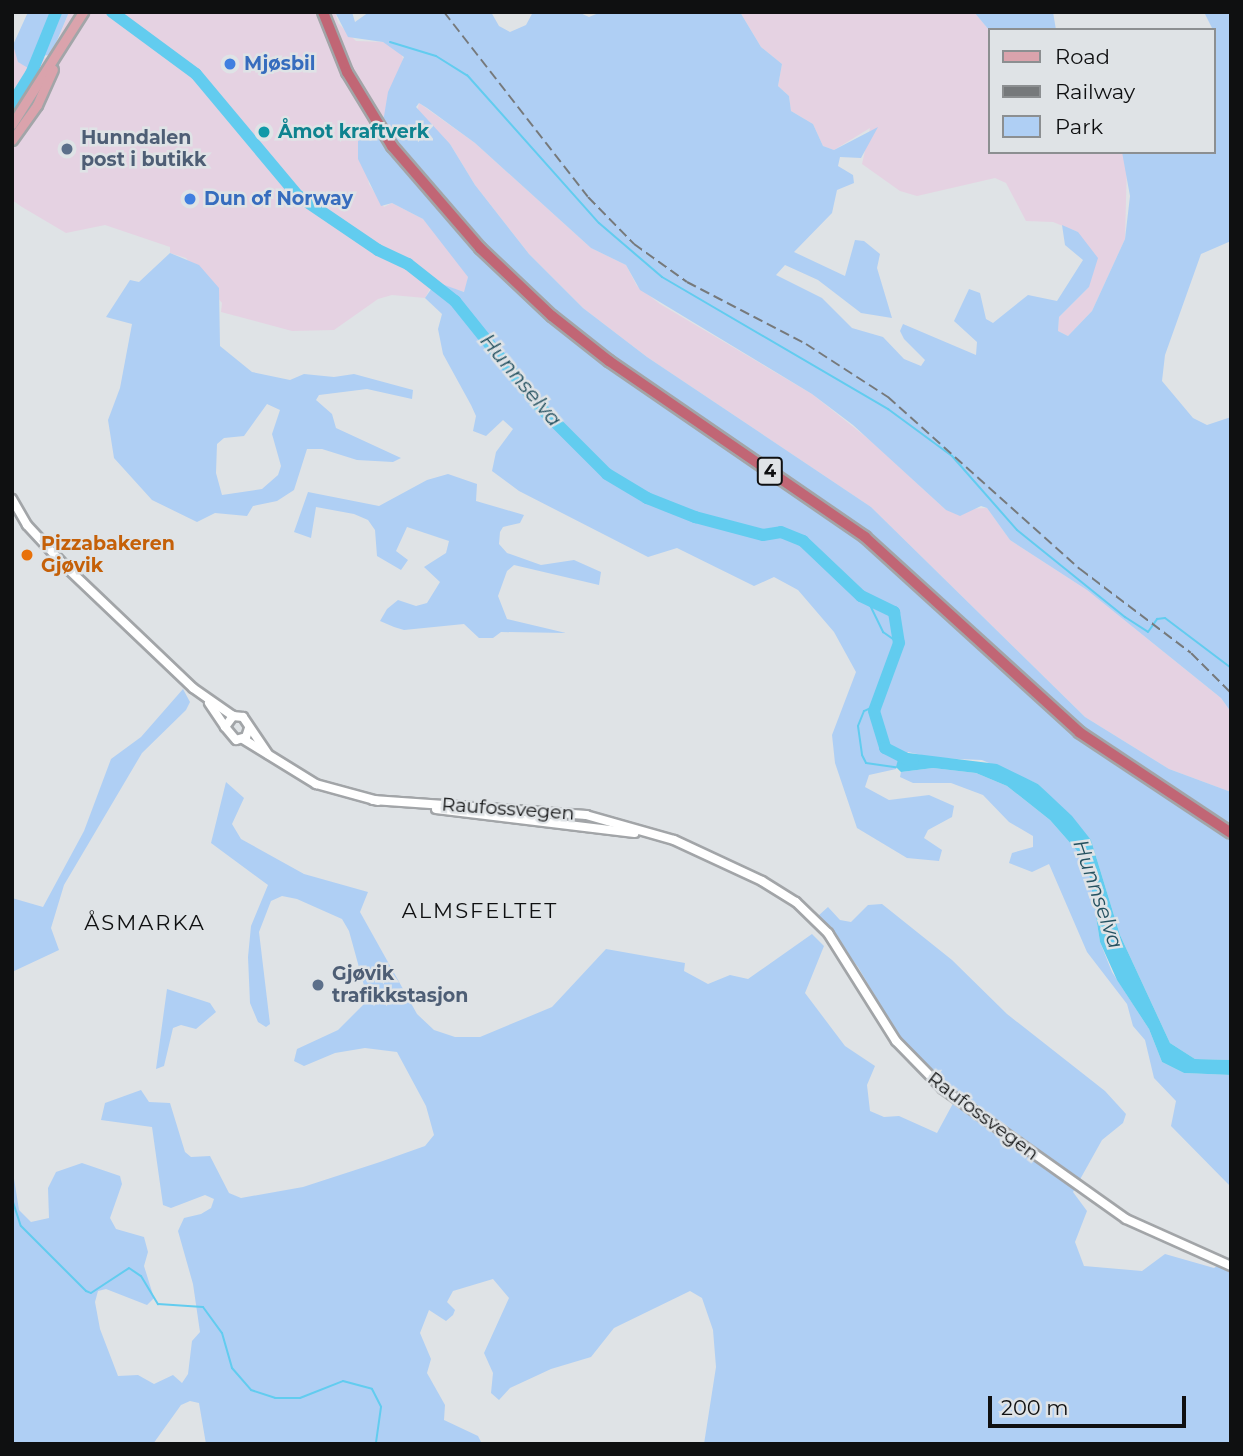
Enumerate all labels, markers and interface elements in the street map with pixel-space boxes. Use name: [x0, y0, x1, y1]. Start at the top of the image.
legend: [988, 28, 1215, 154]
text: Road: [1055, 44, 1110, 69]
place label: Mjøsbil: [244, 53, 315, 75]
marker: Mjøsbil: [222, 56, 238, 72]
text: Railway: [1055, 79, 1135, 104]
text: Park: [1055, 114, 1103, 139]
place label: Åmot kraftverk: [278, 121, 429, 143]
marker: Åmot kraftverk: [256, 124, 272, 140]
place label: Hunndalen post i butikk: [81, 127, 206, 171]
marker: Hunndalen post i butikk: [59, 141, 75, 157]
place label: Dun of Norway: [204, 188, 353, 210]
marker: Dun of Norway: [182, 191, 198, 207]
water label: Hunnselva: [475, 328, 567, 432]
road number: 4: [756, 457, 784, 486]
place label: Pizzabakeren Gjøvik: [41, 533, 175, 577]
marker: Pizzabakeren Gjøvik: [19, 547, 35, 563]
street label: Raufossvegen: [441, 793, 575, 825]
water label: Hunnselva: [1068, 836, 1128, 952]
district label: ALMSFELTET: [403, 898, 557, 924]
district label: ÅSMARKA: [85, 910, 205, 936]
place label: Gjøvik trafikkstasjon: [332, 963, 468, 1007]
marker: Gjøvik trafikkstasjon: [310, 977, 326, 993]
street label: Raufossvegen: [923, 1067, 1043, 1165]
scale bar: [991, 1382, 1189, 1426]
text: 200 m: [1001, 1395, 1068, 1420]

